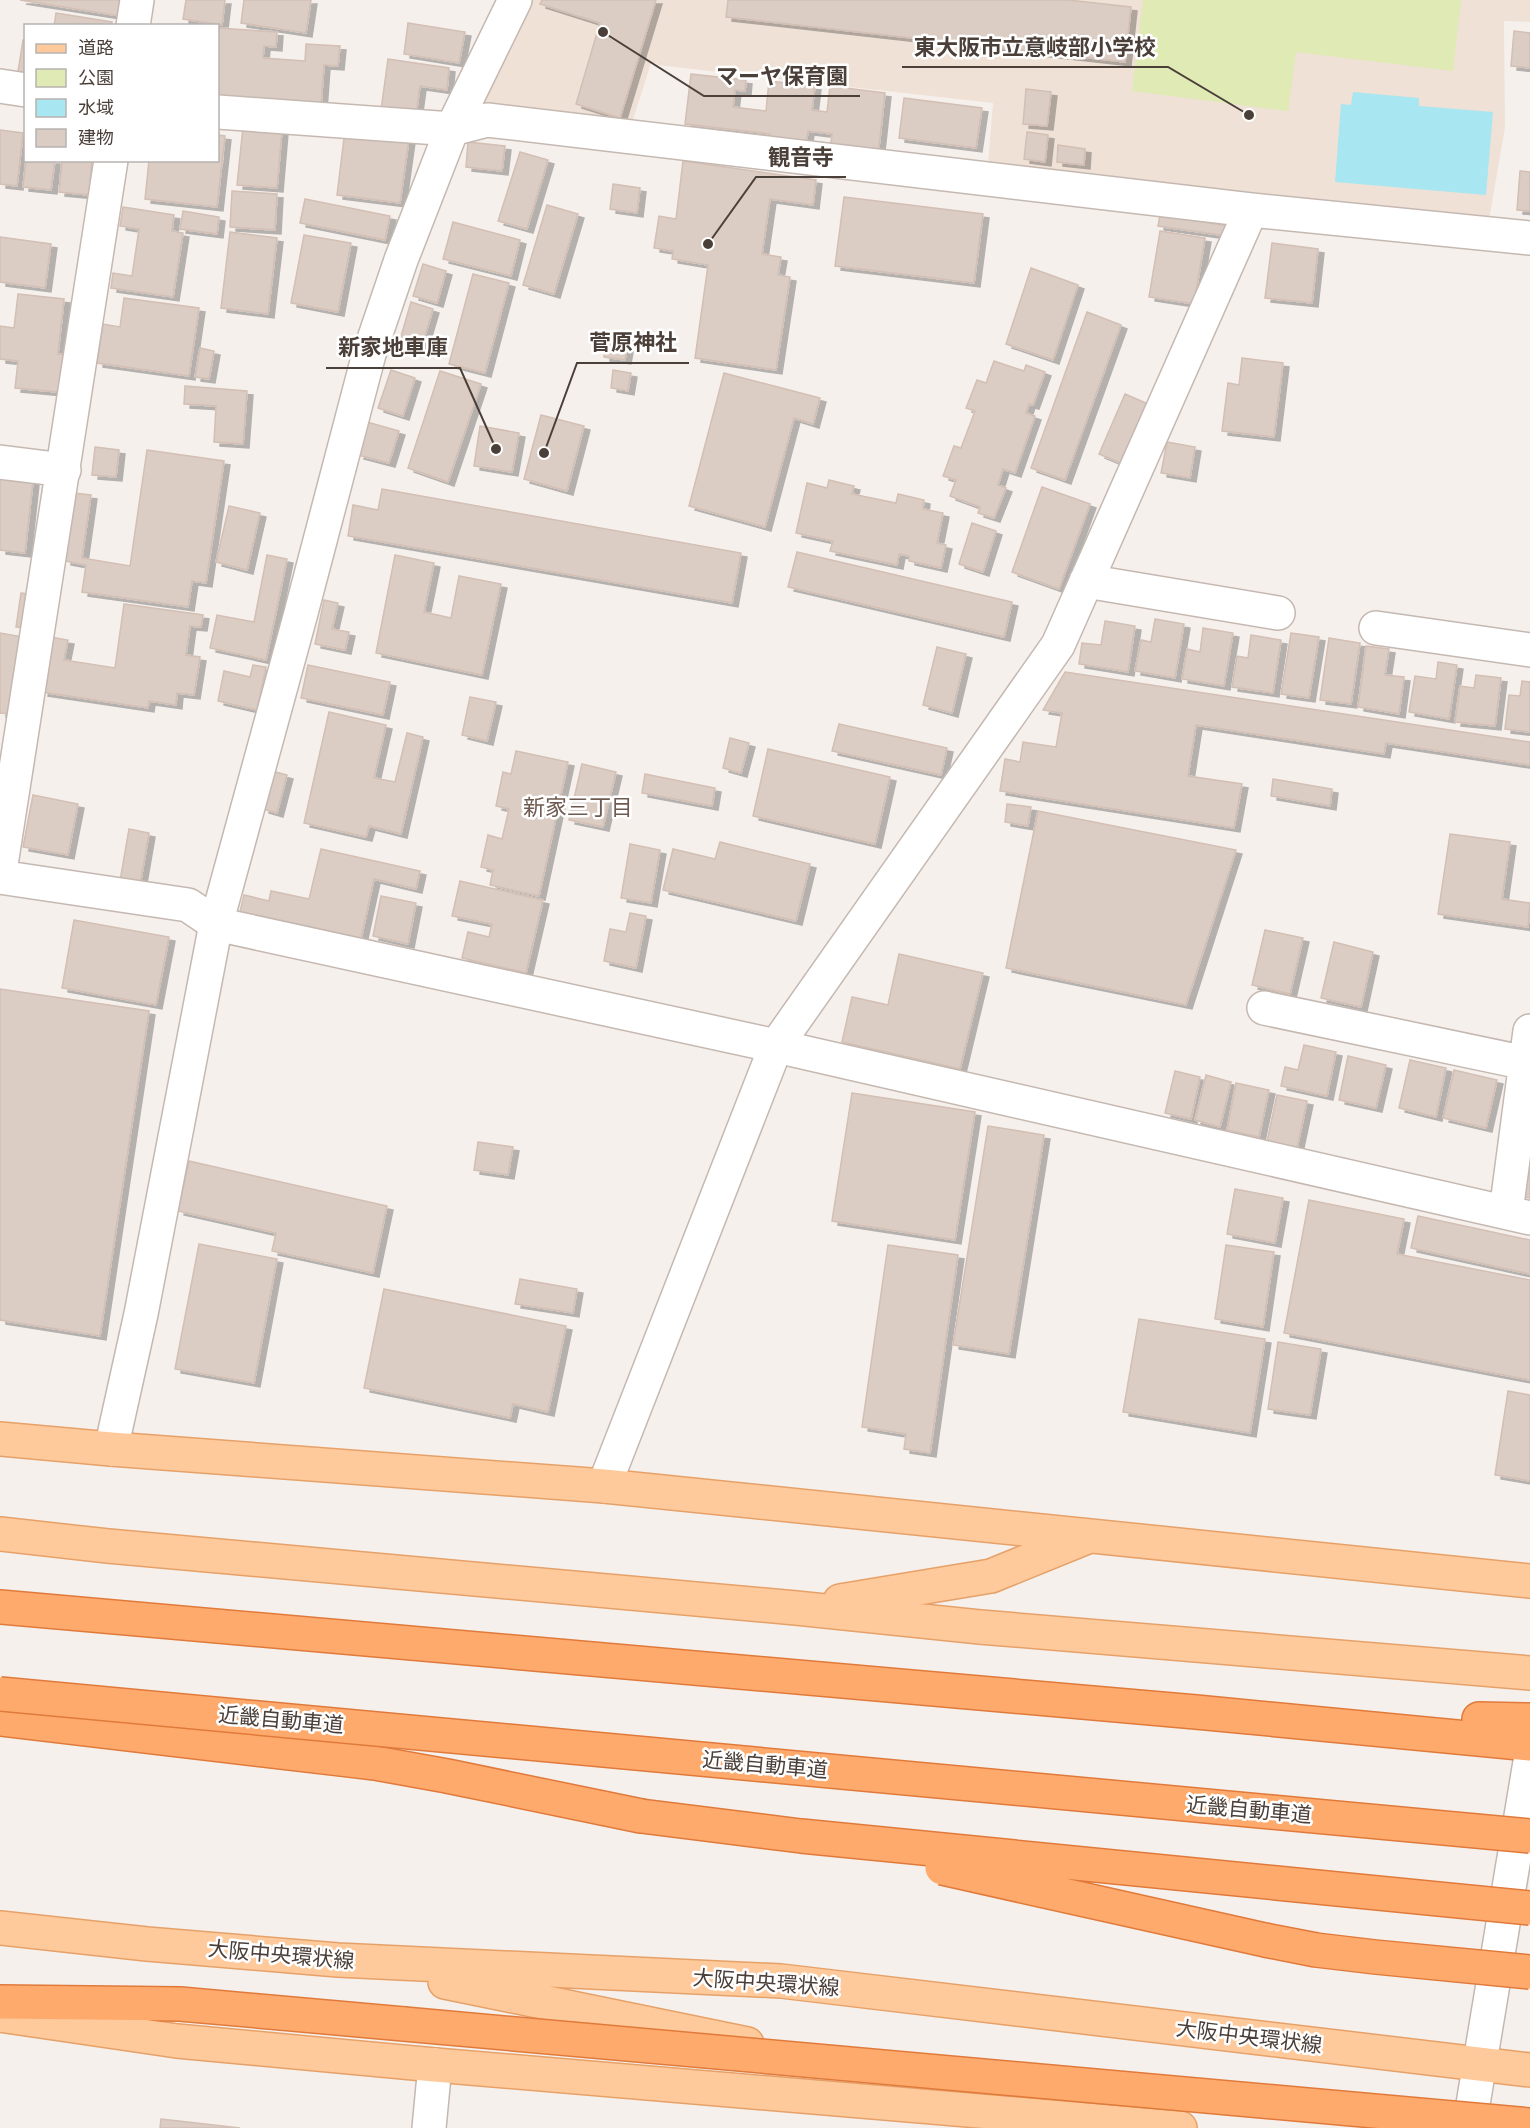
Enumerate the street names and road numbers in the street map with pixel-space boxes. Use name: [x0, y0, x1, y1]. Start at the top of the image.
street label: 近畿自動車道: [217, 1701, 345, 1737]
street label: 近畿自動車道: [701, 1746, 829, 1782]
street label: 近畿自動車道: [1185, 1791, 1313, 1827]
street label: 大阪中央環状線: [207, 1935, 355, 1973]
street label: 大阪中央環状線: [692, 1964, 840, 2000]
street label: 大阪中央環状線: [1175, 2014, 1324, 2058]

